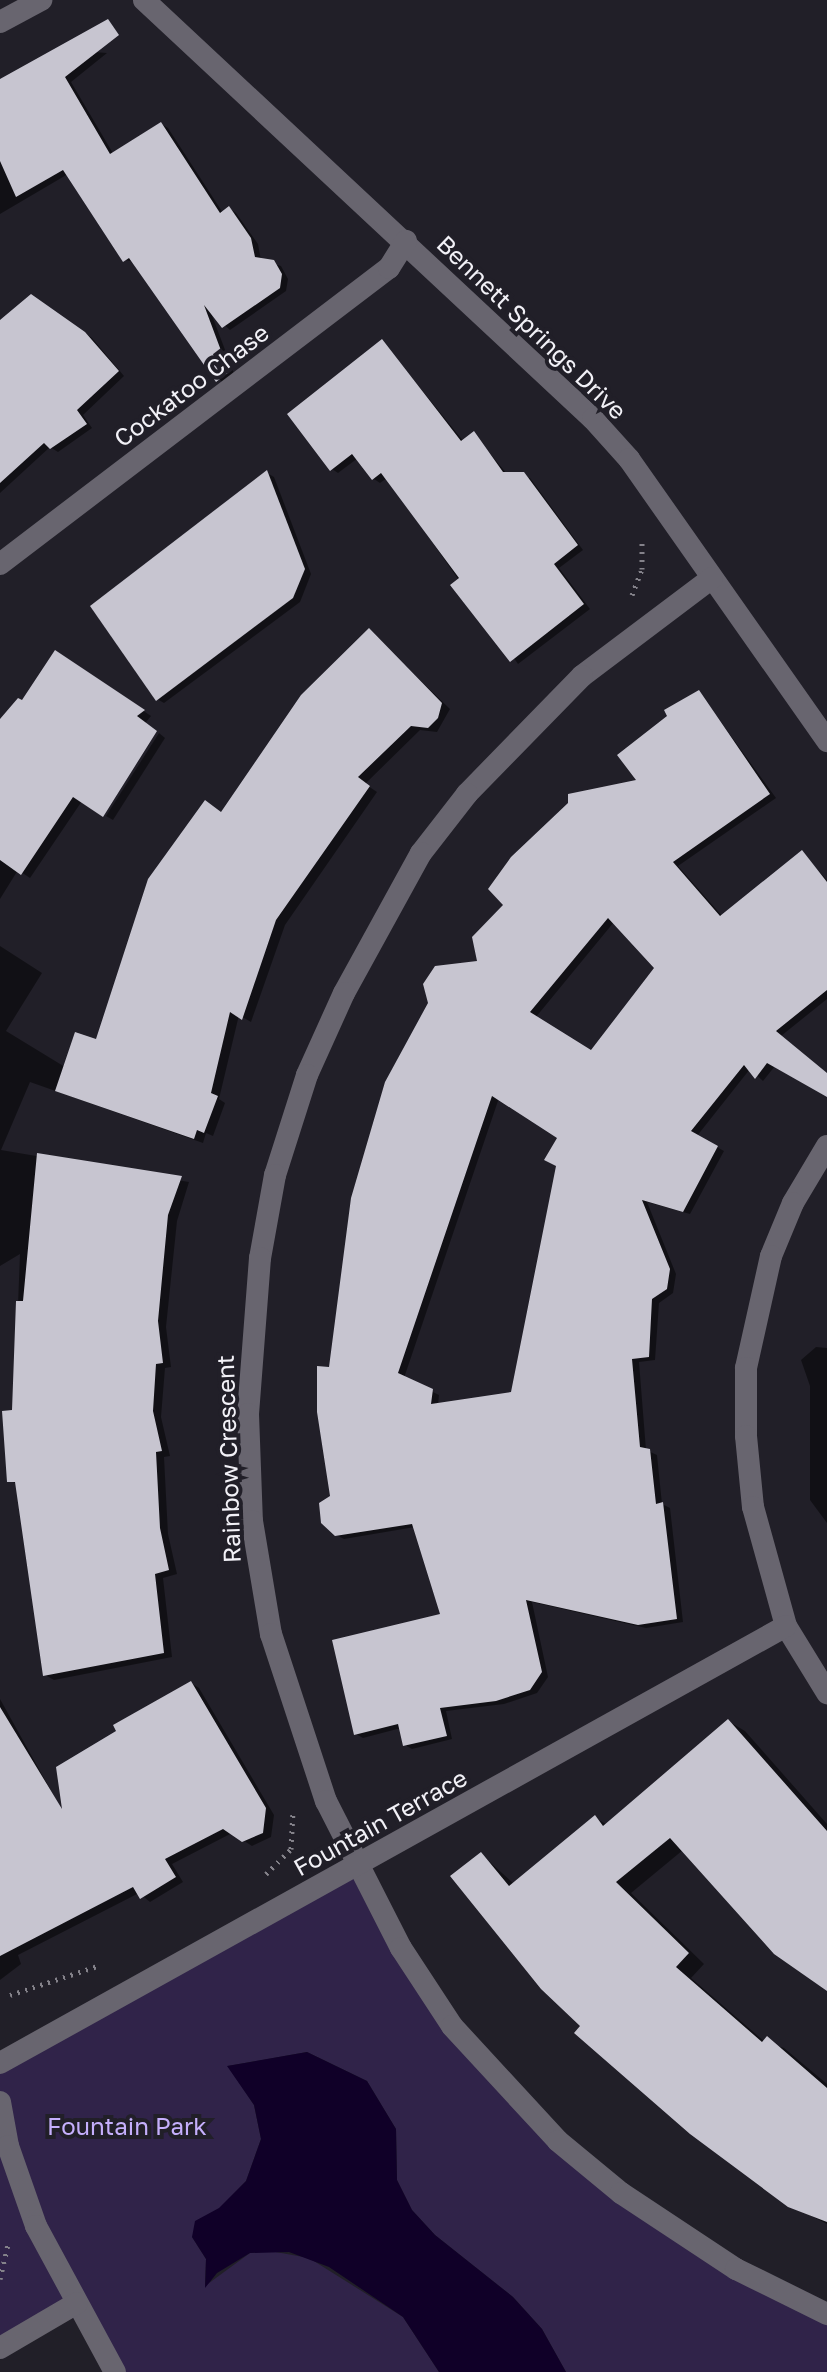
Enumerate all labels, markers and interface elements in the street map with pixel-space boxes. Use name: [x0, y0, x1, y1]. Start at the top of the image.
street label: Bennett Springs Drive: [431, 229, 633, 425]
street label: Cockatoo Chase: [108, 317, 274, 453]
street label: Rainbow Crescent: [210, 1354, 246, 1564]
street label: Fountain Terrace: [288, 1762, 472, 1882]
park label: Fountain Park: [47, 2112, 207, 2140]

